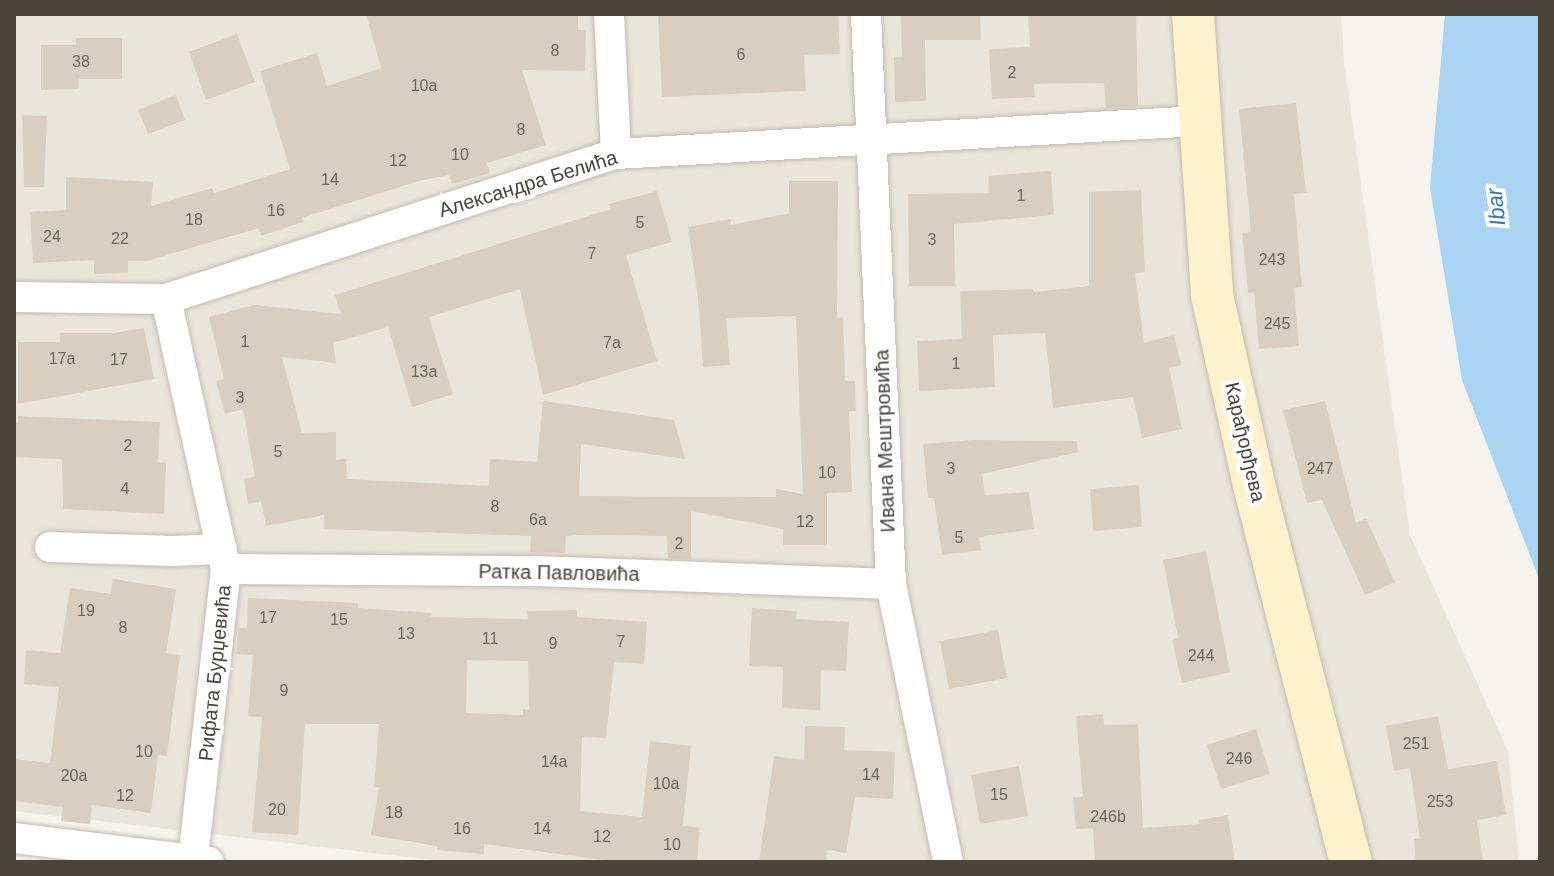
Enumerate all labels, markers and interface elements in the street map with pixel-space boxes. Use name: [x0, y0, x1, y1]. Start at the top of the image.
house number: 8: [551, 41, 559, 61]
house number: 6: [737, 45, 745, 65]
house number: 38: [72, 52, 90, 72]
house number: 2: [1008, 63, 1016, 83]
house number: 10a: [411, 76, 437, 96]
house number: 8: [517, 120, 525, 140]
street label: Александра Белића: [436, 145, 620, 223]
house number: 10: [451, 145, 469, 165]
house number: 12: [389, 151, 407, 171]
house number: 14: [321, 170, 339, 190]
house number: 1: [1017, 186, 1025, 206]
water label: Ibar: [1481, 187, 1511, 227]
house number: 16: [267, 201, 285, 221]
house number: 18: [185, 210, 203, 230]
house number: 5: [636, 213, 644, 233]
house number: 24: [43, 227, 61, 247]
house number: 22: [111, 229, 129, 249]
house number: 3: [928, 230, 936, 250]
house number: 7: [588, 244, 596, 264]
house number: 243: [1259, 250, 1285, 270]
house number: 245: [1264, 314, 1290, 334]
house number: 1: [241, 332, 249, 352]
house number: 7a: [603, 333, 621, 353]
house number: 17a: [49, 349, 75, 369]
street label: Ивана Мештровића: [870, 349, 900, 533]
house number: 17: [110, 350, 128, 370]
house number: 1: [952, 354, 960, 374]
house number: 13a: [411, 362, 437, 382]
street label: Карађорђева: [1220, 380, 1270, 504]
house number: 3: [236, 388, 244, 408]
house number: 2: [124, 436, 132, 456]
house number: 5: [274, 442, 282, 462]
house number: 3: [947, 459, 955, 479]
house number: 247: [1307, 459, 1333, 479]
house number: 10: [818, 463, 836, 483]
house number: 4: [121, 479, 129, 499]
house number: 8: [491, 497, 499, 517]
house number: 6a: [529, 510, 547, 530]
house number: 12: [796, 512, 814, 532]
house number: 5: [955, 528, 963, 548]
house number: 2: [675, 534, 683, 554]
street label: Ратка Павловића: [478, 560, 640, 586]
street label: Рифата Бурџевића: [194, 584, 236, 762]
house number: 19: [77, 601, 95, 621]
house number: 17: [259, 608, 277, 628]
house number: 15: [330, 610, 348, 630]
house number: 8: [119, 618, 127, 638]
house number: 13: [397, 624, 415, 644]
house number: 11: [482, 629, 498, 649]
house number: 7: [617, 632, 625, 652]
house number: 9: [549, 634, 557, 654]
house number: 244: [1188, 646, 1214, 666]
house number: 9: [280, 681, 288, 701]
house number: 251: [1403, 734, 1429, 754]
house number: 10: [135, 742, 153, 762]
house number: 246: [1226, 749, 1252, 769]
house number: 14a: [541, 752, 567, 772]
house number: 14: [862, 765, 880, 785]
house number: 20a: [61, 766, 87, 786]
house number: 10a: [653, 774, 679, 794]
house number: 15: [990, 785, 1008, 805]
house number: 12: [116, 786, 134, 806]
house number: 253: [1427, 792, 1453, 812]
house number: 20: [268, 800, 286, 820]
house number: 18: [385, 803, 403, 823]
house number: 246b: [1090, 807, 1126, 827]
house number: 16: [453, 819, 471, 839]
house number: 14: [533, 819, 551, 839]
house number: 12: [593, 827, 611, 847]
house number: 10: [663, 835, 681, 855]

